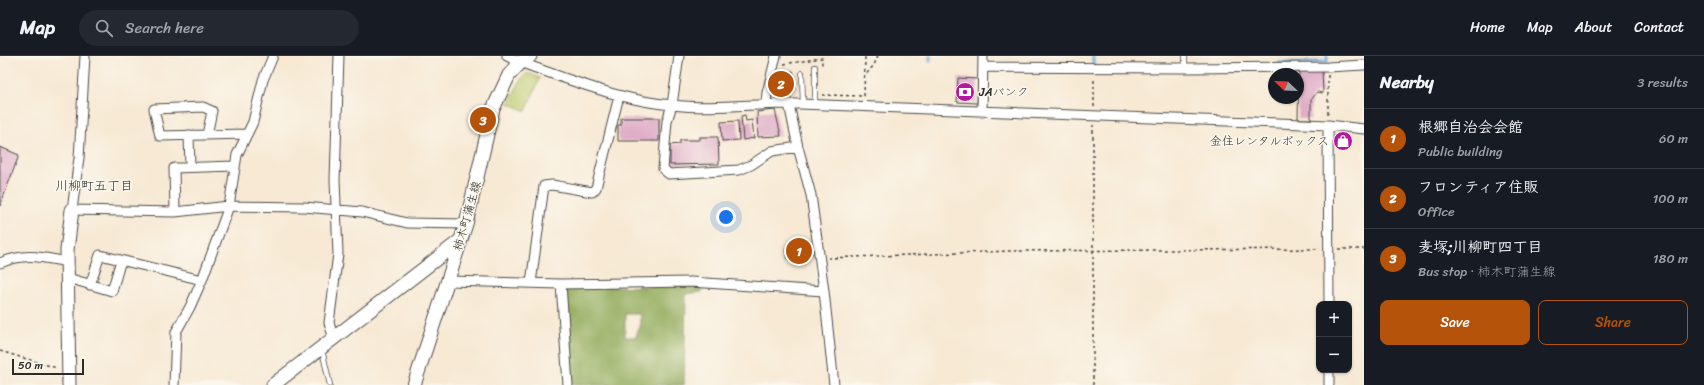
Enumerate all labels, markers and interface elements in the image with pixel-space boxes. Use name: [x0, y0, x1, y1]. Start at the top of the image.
search box: [79, 10, 359, 46]
text: Map: [20, 11, 55, 44]
text: Search here: [125, 15, 204, 41]
text: Home: [1470, 15, 1505, 40]
text: Map: [1527, 15, 1553, 40]
text: About: [1575, 15, 1612, 40]
text: Contact: [1634, 15, 1684, 40]
icon: search: [93, 17, 115, 39]
text: Nearby: [1380, 67, 1434, 97]
north arrow: [1268, 68, 1304, 104]
pin: 2: [768, 69, 794, 99]
text: 3 results: [1637, 71, 1688, 94]
bank icon: JAバンク: [954, 81, 976, 103]
place label: JAバンク: [978, 81, 1029, 103]
pin: 3: [470, 105, 496, 135]
text: 根郷自治会会館: [1418, 114, 1523, 140]
text: 1: [1390, 127, 1396, 150]
text: 60 m: [1659, 127, 1688, 150]
place label: 金住レンタルボックス: [1210, 130, 1329, 152]
shop icon: 金住レンタルボックス: [1332, 130, 1354, 152]
text: Public building: [1418, 140, 1503, 163]
district label: 川柳町五丁目: [55, 174, 133, 197]
text: フロンティア住販: [1418, 174, 1538, 200]
street label: 柿木町蒲生線: [447, 178, 487, 254]
text: 2: [1389, 187, 1397, 210]
text: 100 m: [1653, 187, 1688, 210]
text: Office: [1418, 200, 1455, 223]
your location: [716, 207, 736, 227]
text: 麦塚;川柳町四丁目: [1418, 234, 1543, 260]
pin: 1: [786, 236, 812, 266]
text: 3: [1389, 247, 1397, 270]
text: 180 m: [1653, 247, 1688, 270]
text: Bus stop · 柿木町蒲生線: [1418, 260, 1555, 283]
button: Save: [1380, 300, 1530, 345]
button: Share: [1538, 300, 1688, 345]
map controls: [1316, 301, 1352, 373]
button: +: [1316, 301, 1352, 337]
button: −: [1316, 337, 1352, 373]
text: 50 m: [18, 356, 43, 375]
scale bar: [12, 357, 84, 376]

